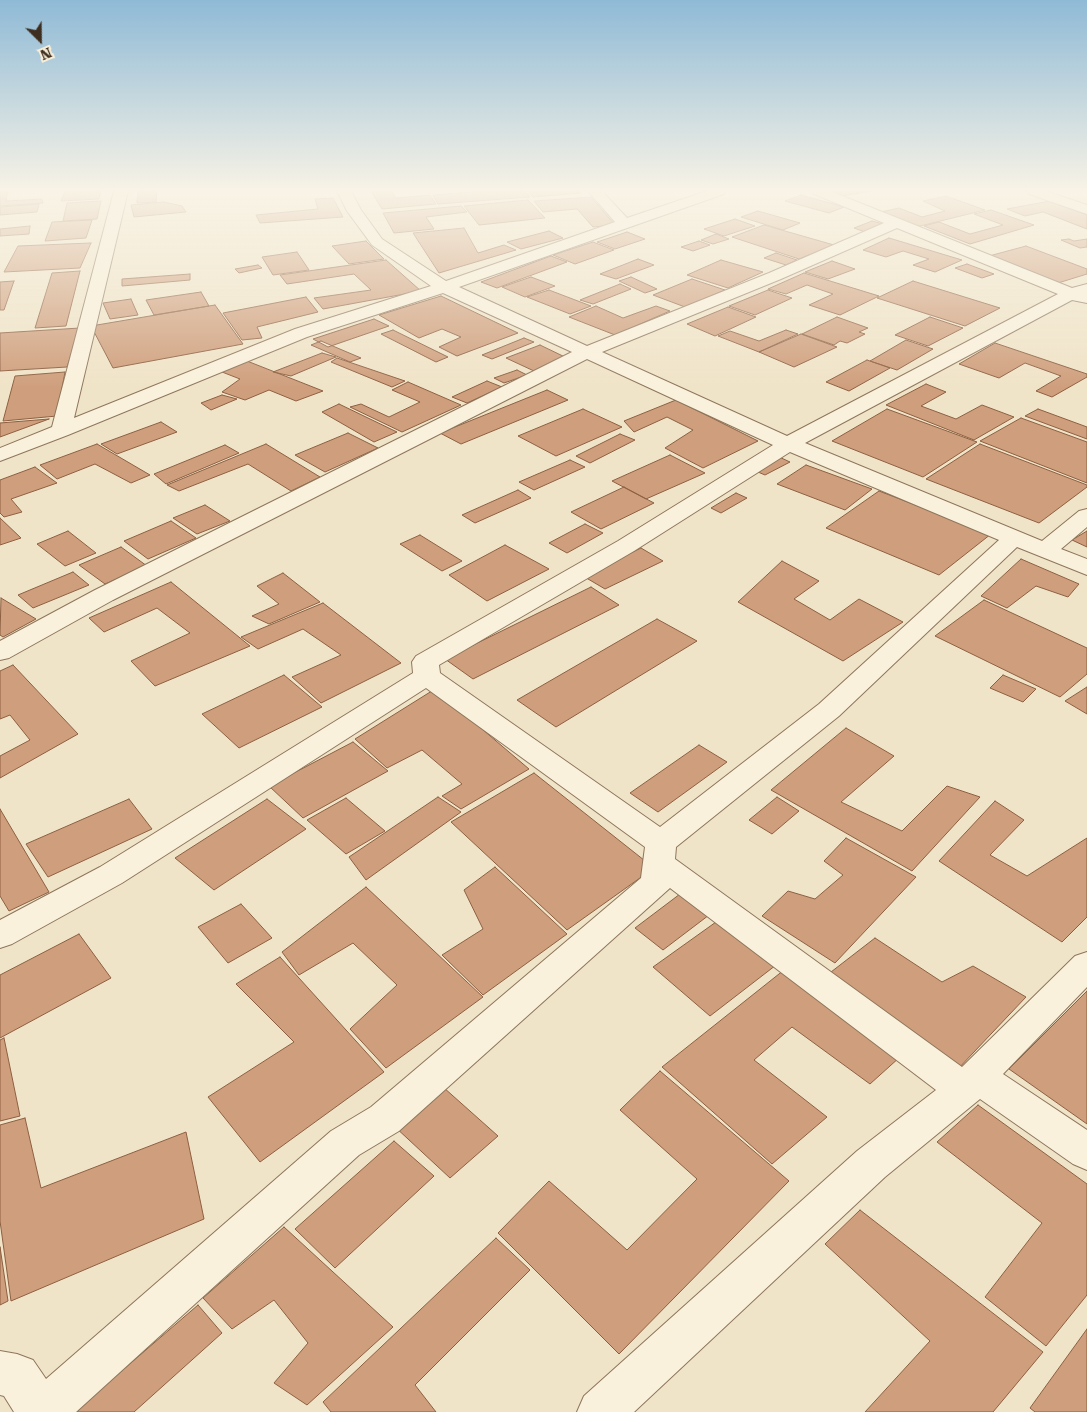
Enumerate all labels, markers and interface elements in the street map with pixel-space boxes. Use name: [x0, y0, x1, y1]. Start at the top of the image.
north arrow: [15, 15, 65, 65]
text: N: [38, 44, 54, 63]

